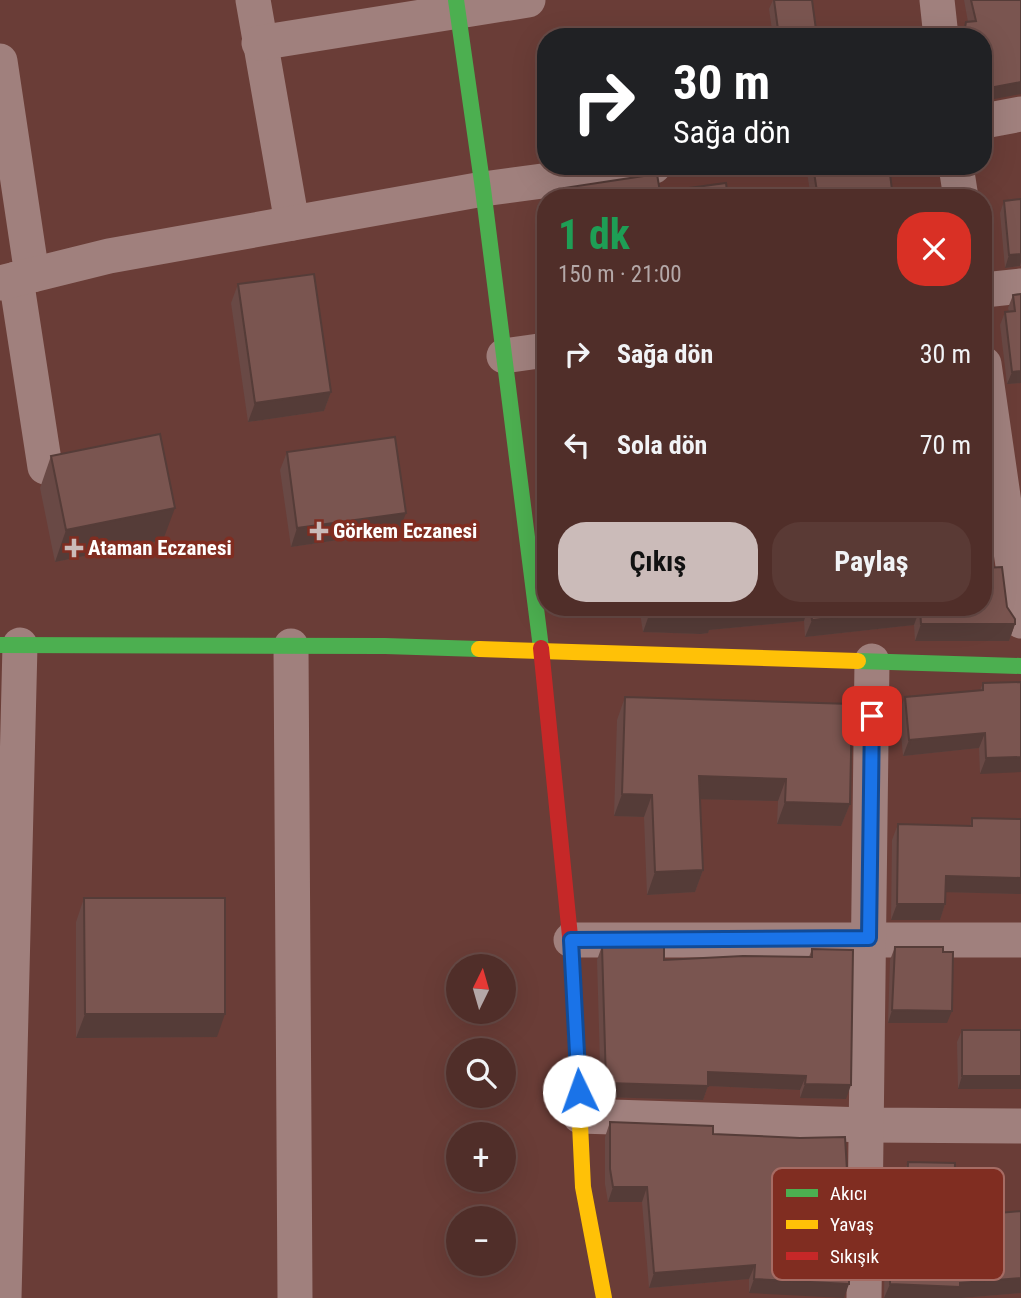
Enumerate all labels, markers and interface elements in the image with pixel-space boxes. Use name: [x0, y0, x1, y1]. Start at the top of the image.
text: 30 m: [673, 54, 770, 111]
icon: right: [558, 56, 649, 147]
text: Sağa dön: [673, 113, 791, 151]
text: 1 dk: [558, 210, 630, 259]
button: close: [897, 212, 971, 286]
text: 150 m · 21:00: [558, 261, 682, 288]
icon: right: [558, 335, 596, 373]
text: Sağa dön: [617, 339, 713, 369]
text: 30 m: [920, 339, 971, 369]
icon: left: [558, 426, 596, 464]
text: Sola dön: [617, 430, 707, 460]
text: 70 m: [920, 430, 971, 460]
place label: Görkem Eczanesi: [333, 519, 477, 543]
button: Çıkış: [558, 522, 758, 602]
button: Paylaş: [772, 522, 971, 602]
marker: Görkem Eczanesi: [311, 523, 327, 539]
place label: Ataman Eczanesi: [88, 536, 232, 560]
marker: Ataman Eczanesi: [66, 540, 82, 556]
pin: [842, 686, 902, 746]
icon: arrive: [853, 697, 891, 735]
north arrow: [446, 954, 516, 1024]
map controls: [446, 954, 516, 1276]
button: search: [446, 1038, 516, 1108]
position arrow: [542, 1054, 616, 1128]
button: +: [446, 1122, 516, 1192]
legend: [772, 1168, 1004, 1280]
text: Akıcı: [830, 1182, 867, 1205]
button: −: [446, 1206, 516, 1276]
text: Yavaş: [830, 1213, 874, 1236]
text: Sıkışık: [830, 1245, 879, 1268]

